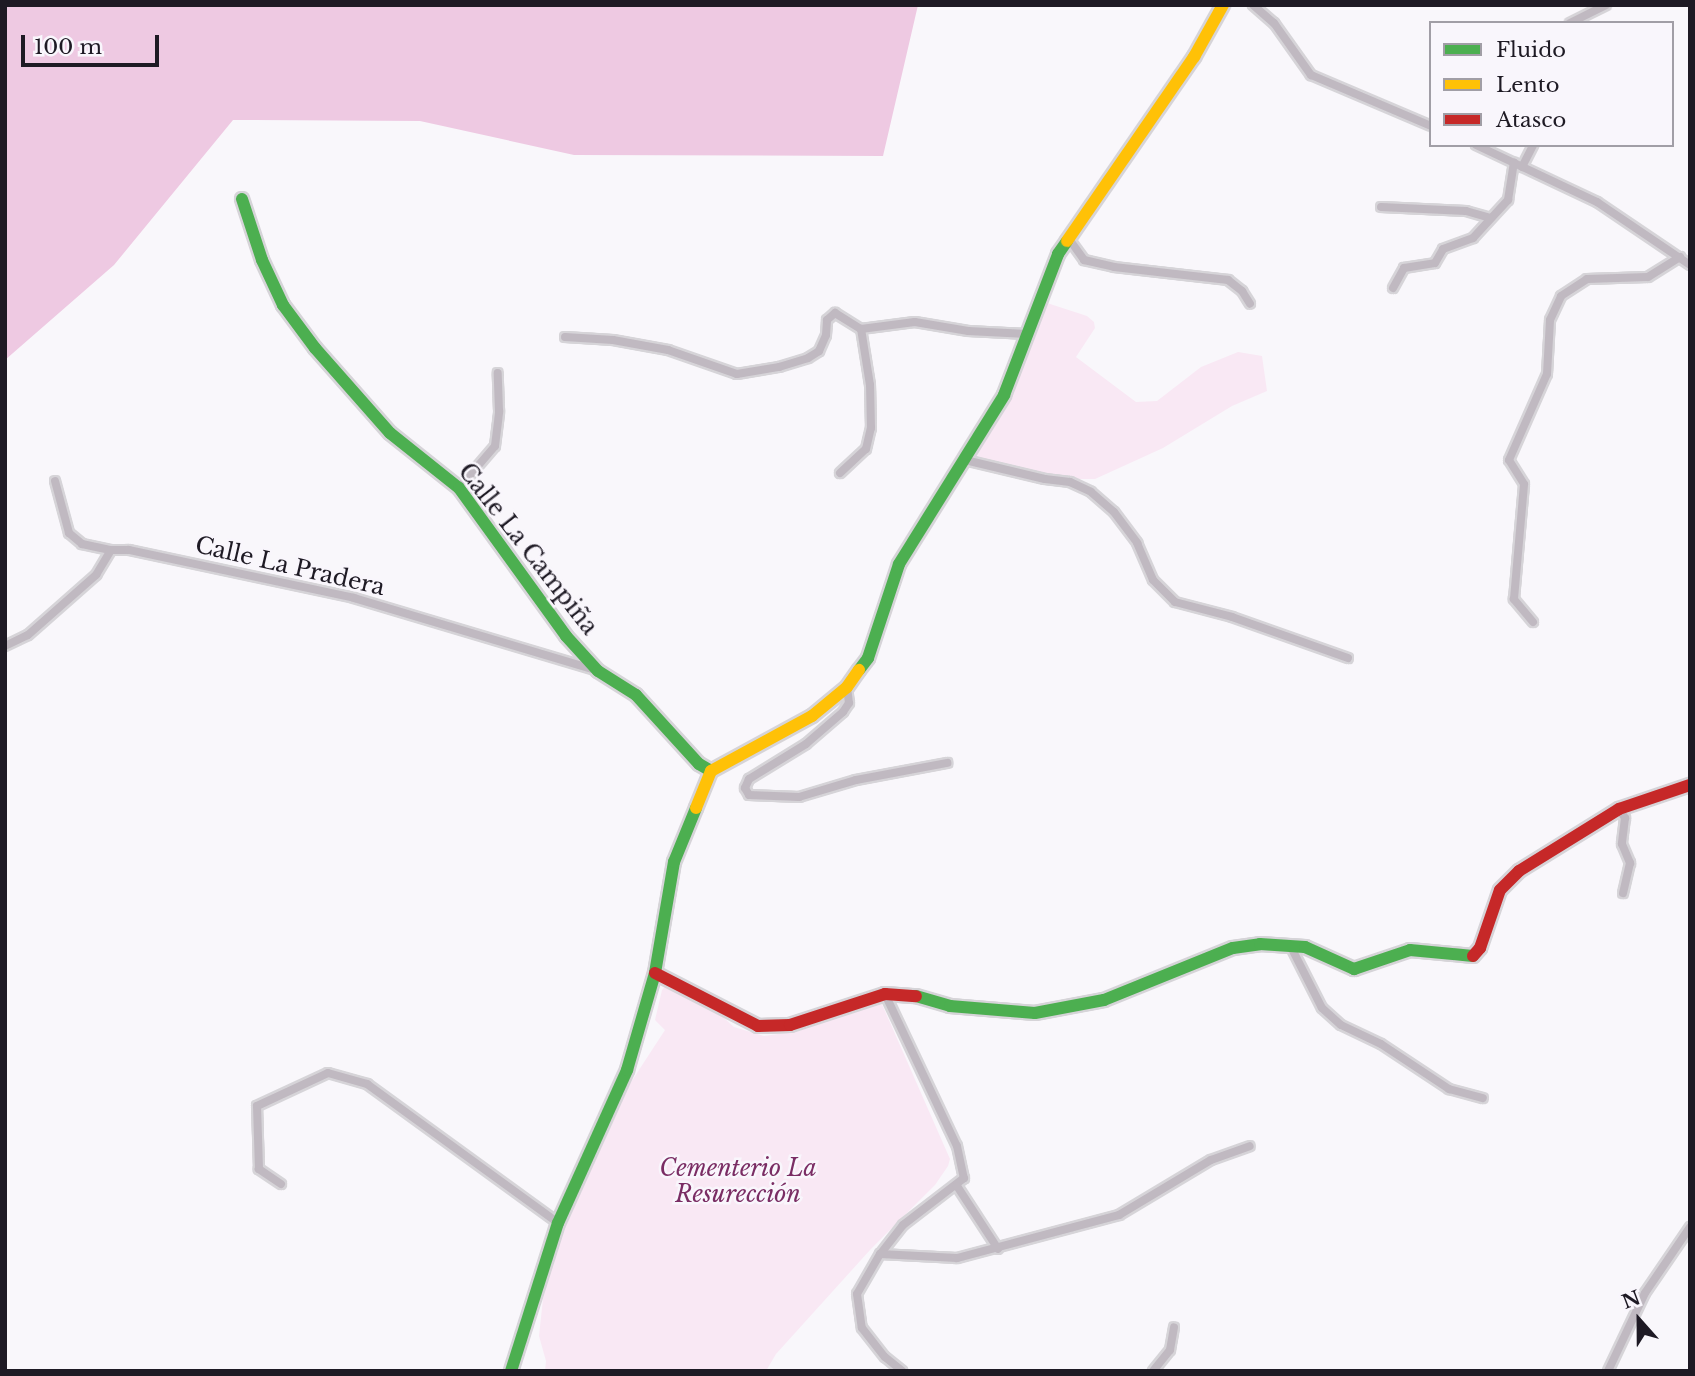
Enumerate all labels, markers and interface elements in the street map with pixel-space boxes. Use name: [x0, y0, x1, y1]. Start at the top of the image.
scale bar: [24, 21, 163, 65]
legend: [1429, 21, 1674, 147]
text: 100 m: [34, 34, 102, 60]
text: Fluido: [1496, 37, 1566, 63]
text: Lento: [1496, 72, 1559, 98]
text: Atasco: [1496, 107, 1566, 133]
street label: Calle La Campiña: [453, 458, 603, 640]
street label: Calle La Pradera: [192, 531, 388, 601]
park label: Cementerio La Resurección: [659, 1154, 817, 1208]
north arrow: [1604, 1285, 1674, 1355]
text: N: [1619, 1286, 1644, 1314]

